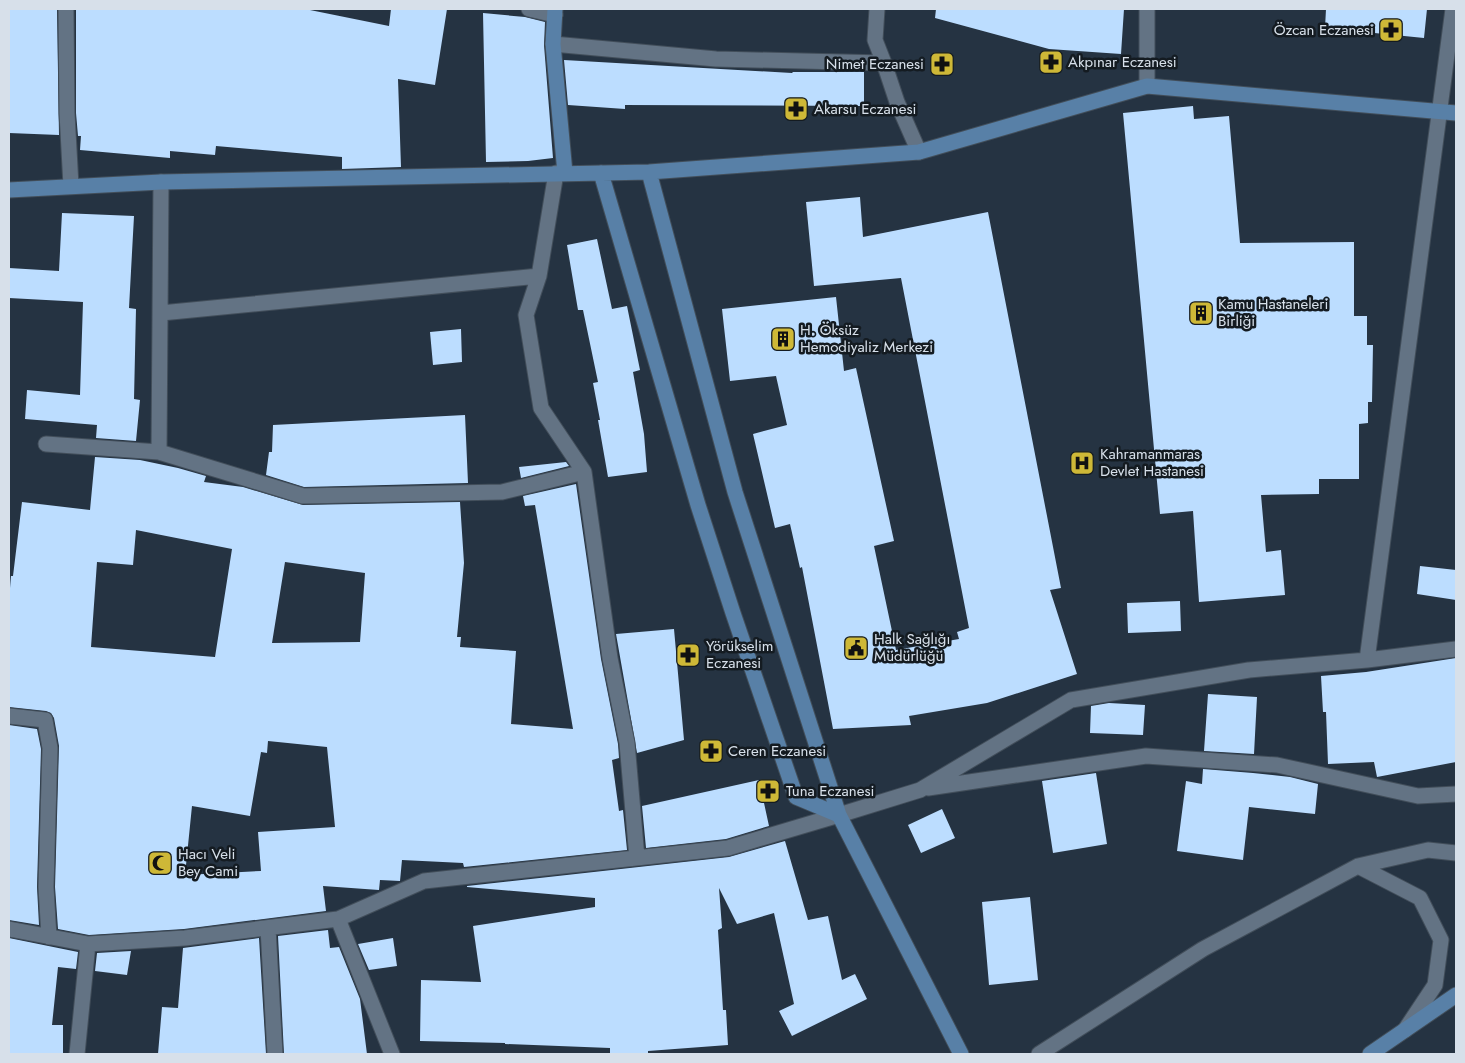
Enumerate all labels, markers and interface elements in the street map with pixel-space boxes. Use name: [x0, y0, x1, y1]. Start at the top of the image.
pharmacy icon: Özcan Eczanesi: [1378, 17, 1404, 43]
place label: Özcan Eczanesi: [1274, 19, 1374, 41]
pharmacy icon: Akpınar Eczanesi: [1038, 49, 1064, 75]
pharmacy icon: Nimet Eczanesi: [929, 51, 955, 77]
place label: Akpınar Eczanesi: [1068, 51, 1177, 73]
place label: Nimet Eczanesi: [826, 53, 924, 75]
pharmacy icon: Akarsu Eczanesi: [783, 96, 809, 122]
place label: Akarsu Eczanesi: [814, 98, 916, 120]
place label: Kamu Hastaneleri Birliği: [1218, 293, 1328, 332]
building icon: Kamu Hastaneleri Birliği: [1188, 300, 1214, 326]
place label: H. Öksüz Hemodiyaliz Merkezi: [800, 319, 933, 358]
building icon: H. Öksüz Hemodiyaliz Merkezi: [770, 326, 796, 352]
place label: Kahramanmaras Devlet Hastanesi: [1100, 443, 1204, 482]
hospital icon: Kahramanmaras Devlet Hastanesi: [1069, 450, 1095, 476]
place label: Halk Sağlığı Müdürlüğü: [874, 628, 950, 667]
place label: Yörükselim Eczanesi: [706, 635, 774, 674]
public building icon: Halk Sağlığı Müdürlüğü: [843, 635, 869, 661]
pharmacy icon: Yörükselim Eczanesi: [675, 642, 701, 668]
pharmacy icon: Ceren Eczanesi: [698, 738, 724, 764]
place label: Ceren Eczanesi: [728, 740, 826, 762]
pharmacy icon: Tuna Eczanesi: [755, 778, 781, 804]
place label: Tuna Eczanesi: [786, 780, 874, 802]
place label: Hacı Veli Bey Cami: [178, 843, 238, 882]
mosque icon: Hacı Veli Bey Cami: [147, 850, 173, 876]

